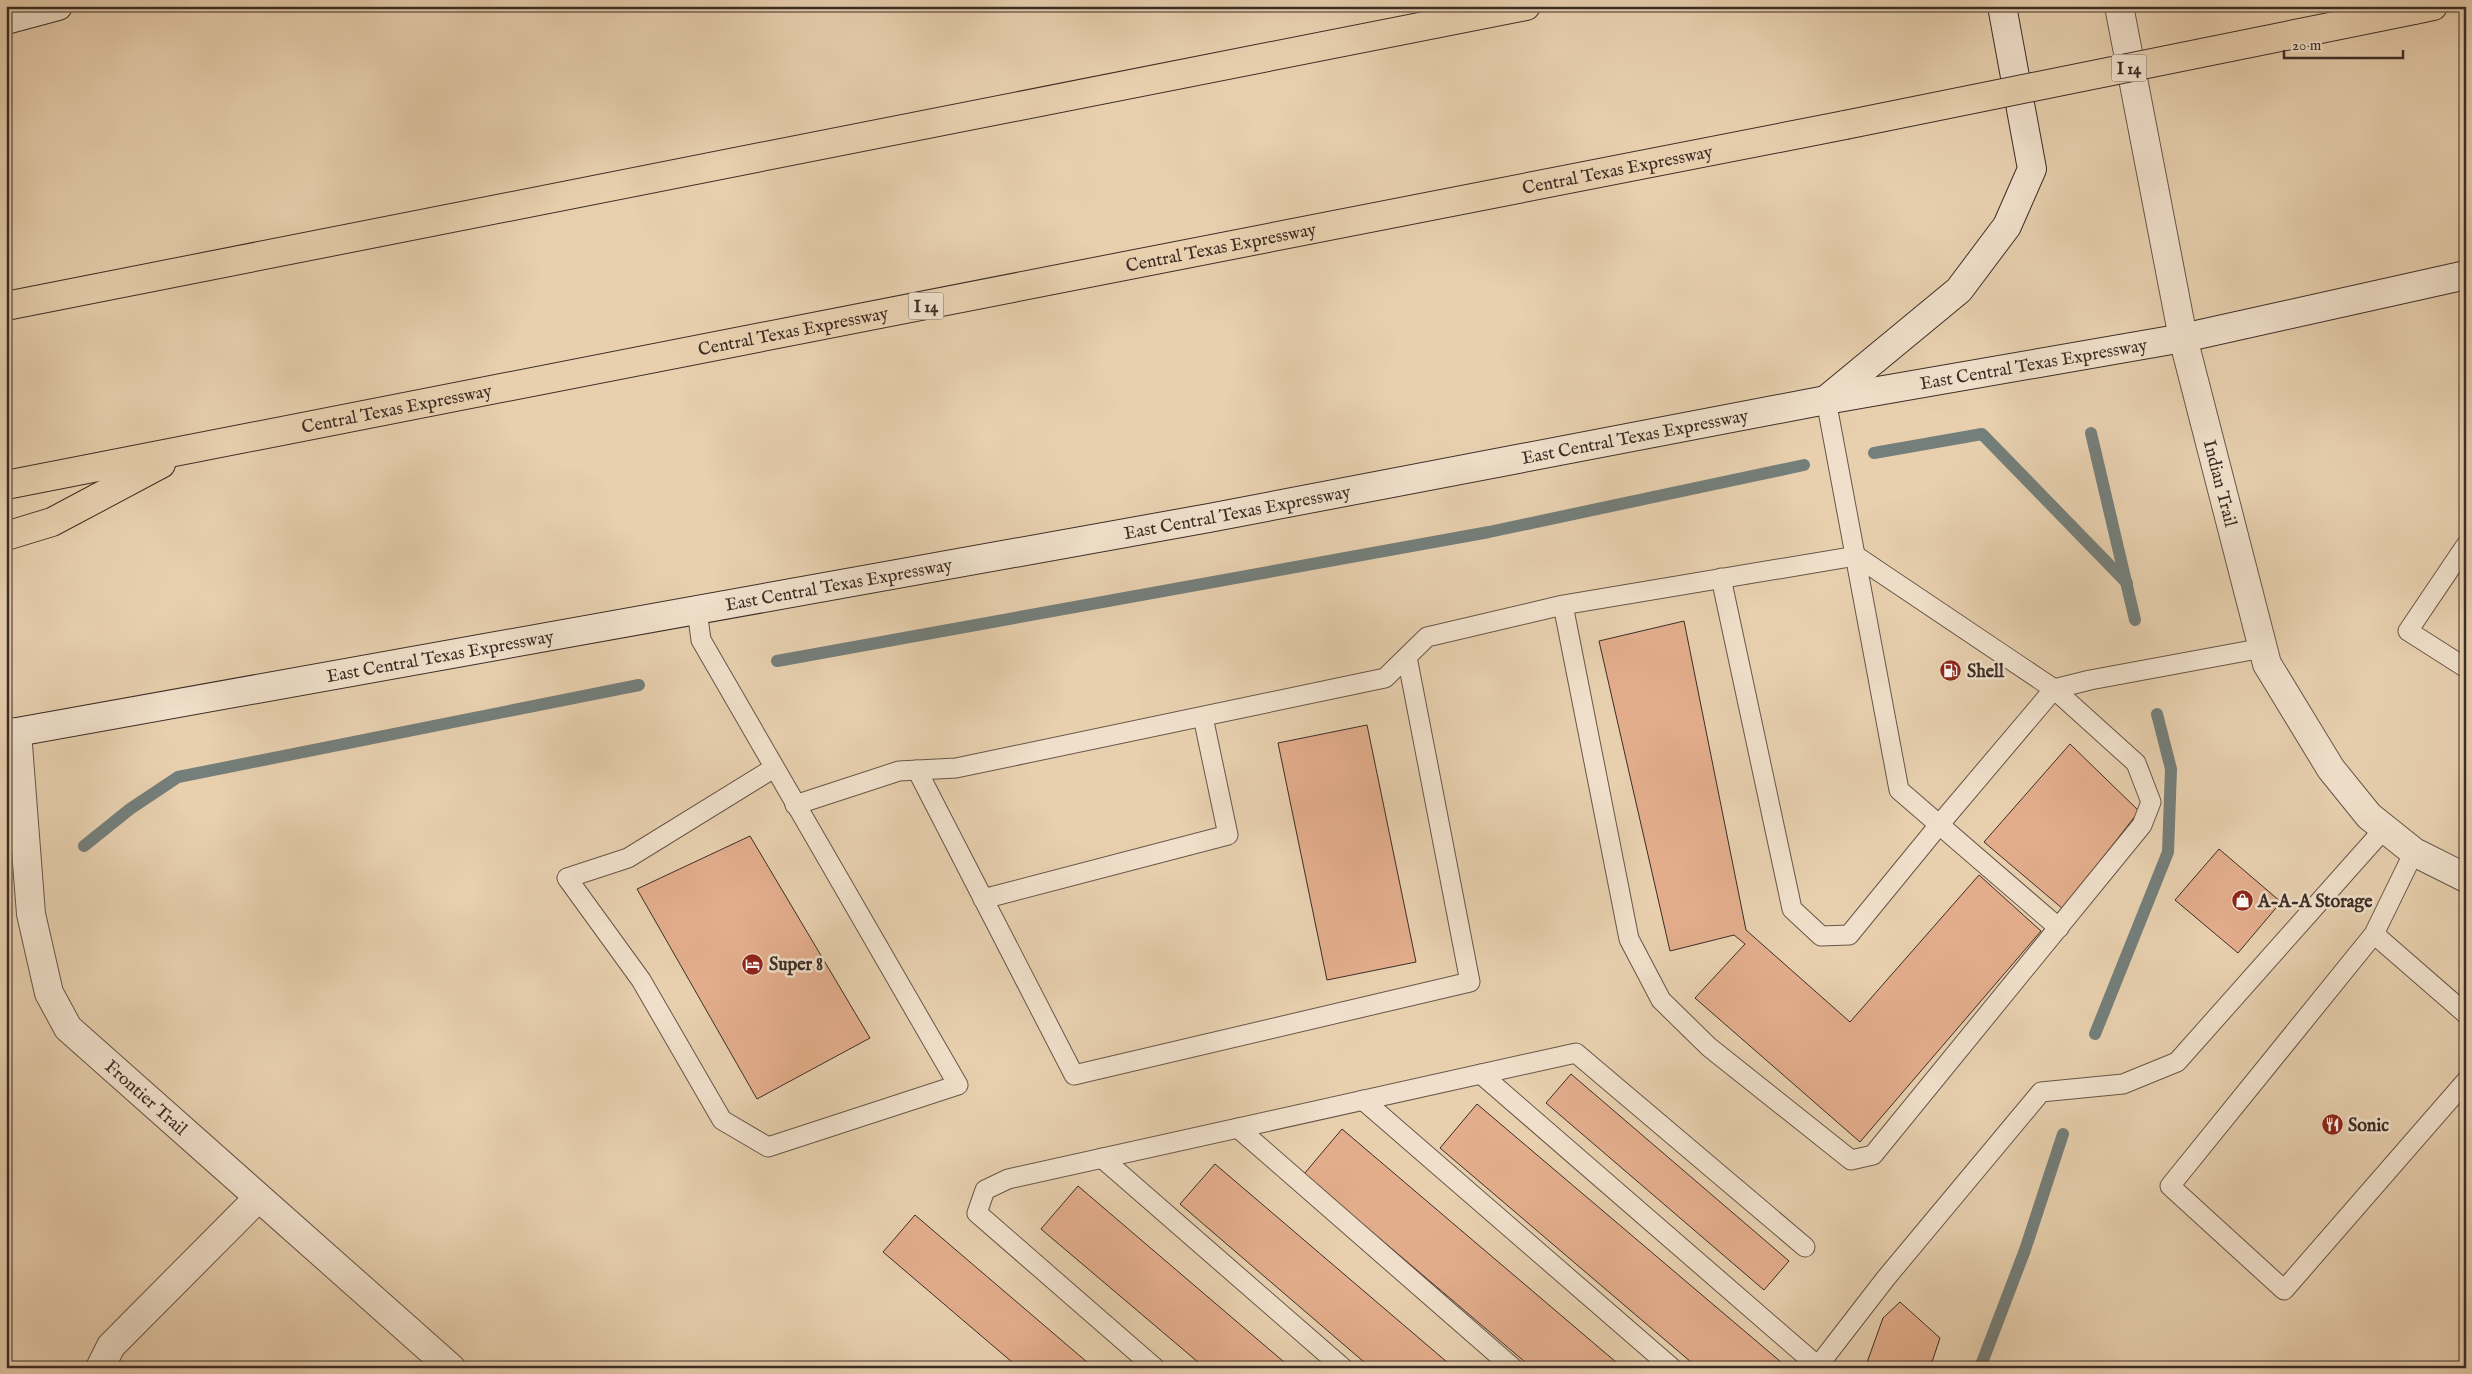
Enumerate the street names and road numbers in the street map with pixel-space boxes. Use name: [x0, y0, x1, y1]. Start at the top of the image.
road number: I 14: [2112, 54, 2146, 82]
street label: Central Texas Expressway: [1521, 141, 1715, 201]
street label: Central Texas Expressway: [1124, 219, 1319, 279]
road number: I 14: [908, 292, 944, 320]
street label: Central Texas Expressway: [696, 302, 891, 362]
street label: East Central Texas Expressway: [1918, 334, 2149, 396]
street label: Central Texas Expressway: [300, 380, 494, 440]
street label: East Central Texas Expressway: [1520, 405, 1751, 471]
street label: Indian Trail: [2197, 438, 2241, 530]
street label: East Central Texas Expressway: [1122, 481, 1353, 546]
street label: East Central Texas Expressway: [724, 554, 954, 618]
street label: East Central Texas Expressway: [325, 626, 556, 689]
street label: Frontier Trail: [99, 1056, 191, 1141]

